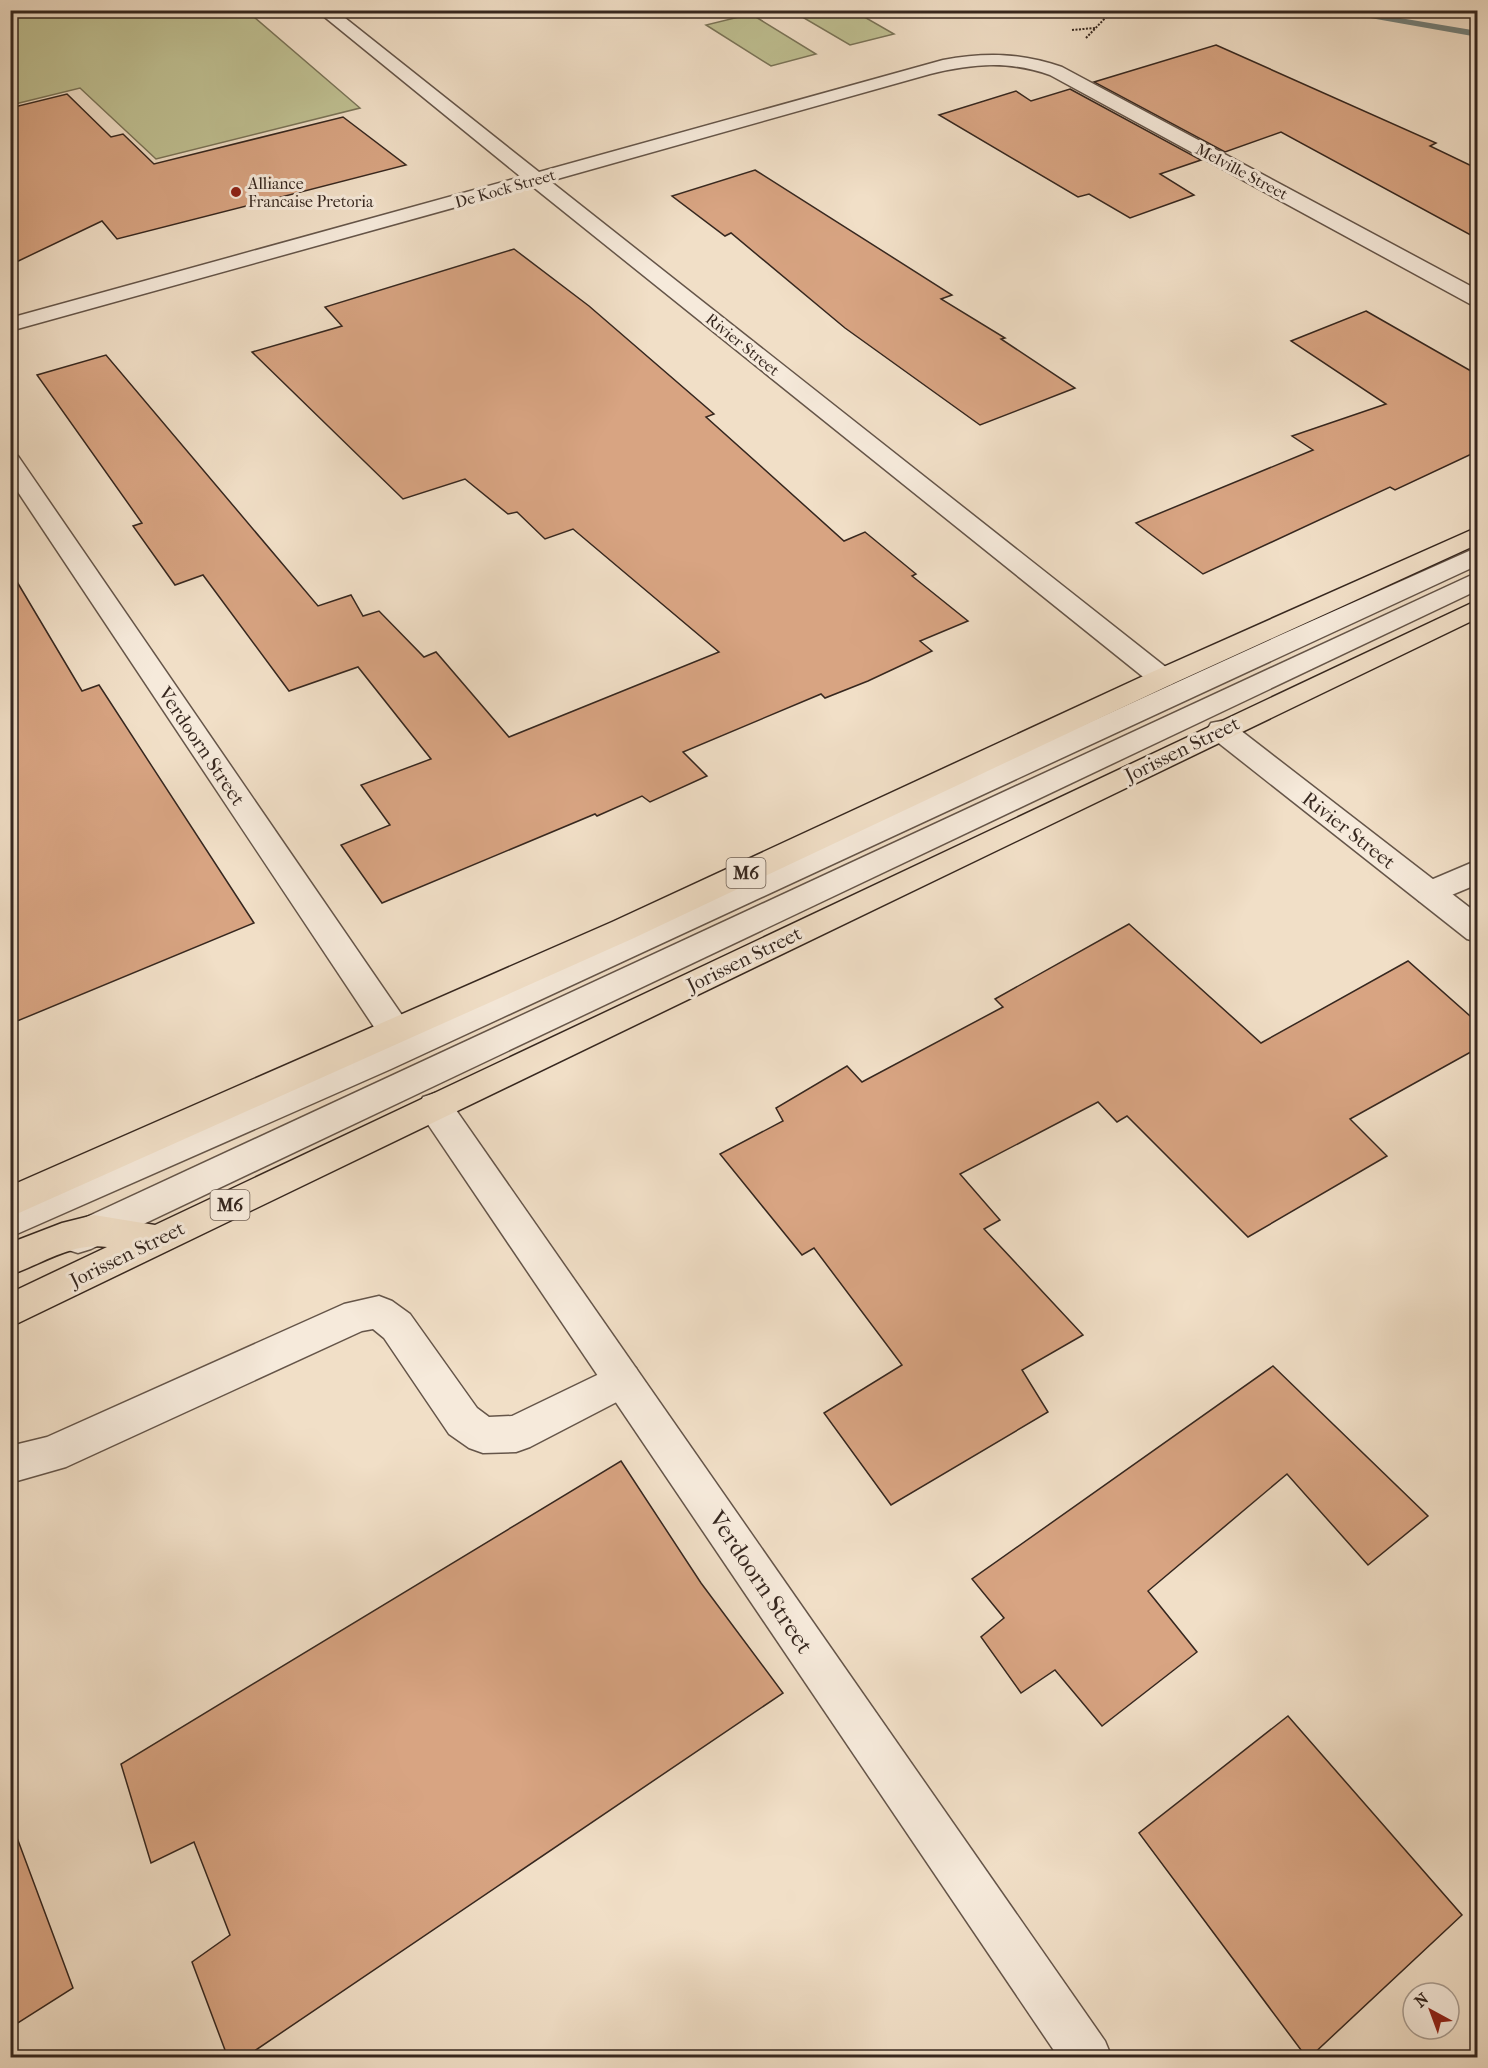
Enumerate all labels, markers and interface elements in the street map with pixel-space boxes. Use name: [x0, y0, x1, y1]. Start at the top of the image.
street label: Melville Street: [1192, 139, 1291, 204]
street label: De Kock Street: [453, 165, 558, 212]
place label: Alliance Francaise Pretoria: [247, 174, 374, 211]
marker: Alliance Francaise Pretoria: [229, 185, 243, 199]
street label: Rivier Street: [702, 309, 783, 380]
street label: Verdoorn Street: [153, 682, 250, 810]
street label: Jorissen Street: [1119, 712, 1243, 788]
street label: Rivier Street: [1298, 787, 1400, 874]
road number: M6: [726, 858, 766, 888]
street label: Jorissen Street: [681, 922, 805, 998]
road number: M6: [210, 1190, 250, 1220]
street label: Jorissen Street: [64, 1217, 188, 1293]
street label: Verdoorn Street: [702, 1505, 819, 1659]
north arrow: [1401, 1981, 1461, 2041]
text: N: [1411, 1988, 1433, 2011]

